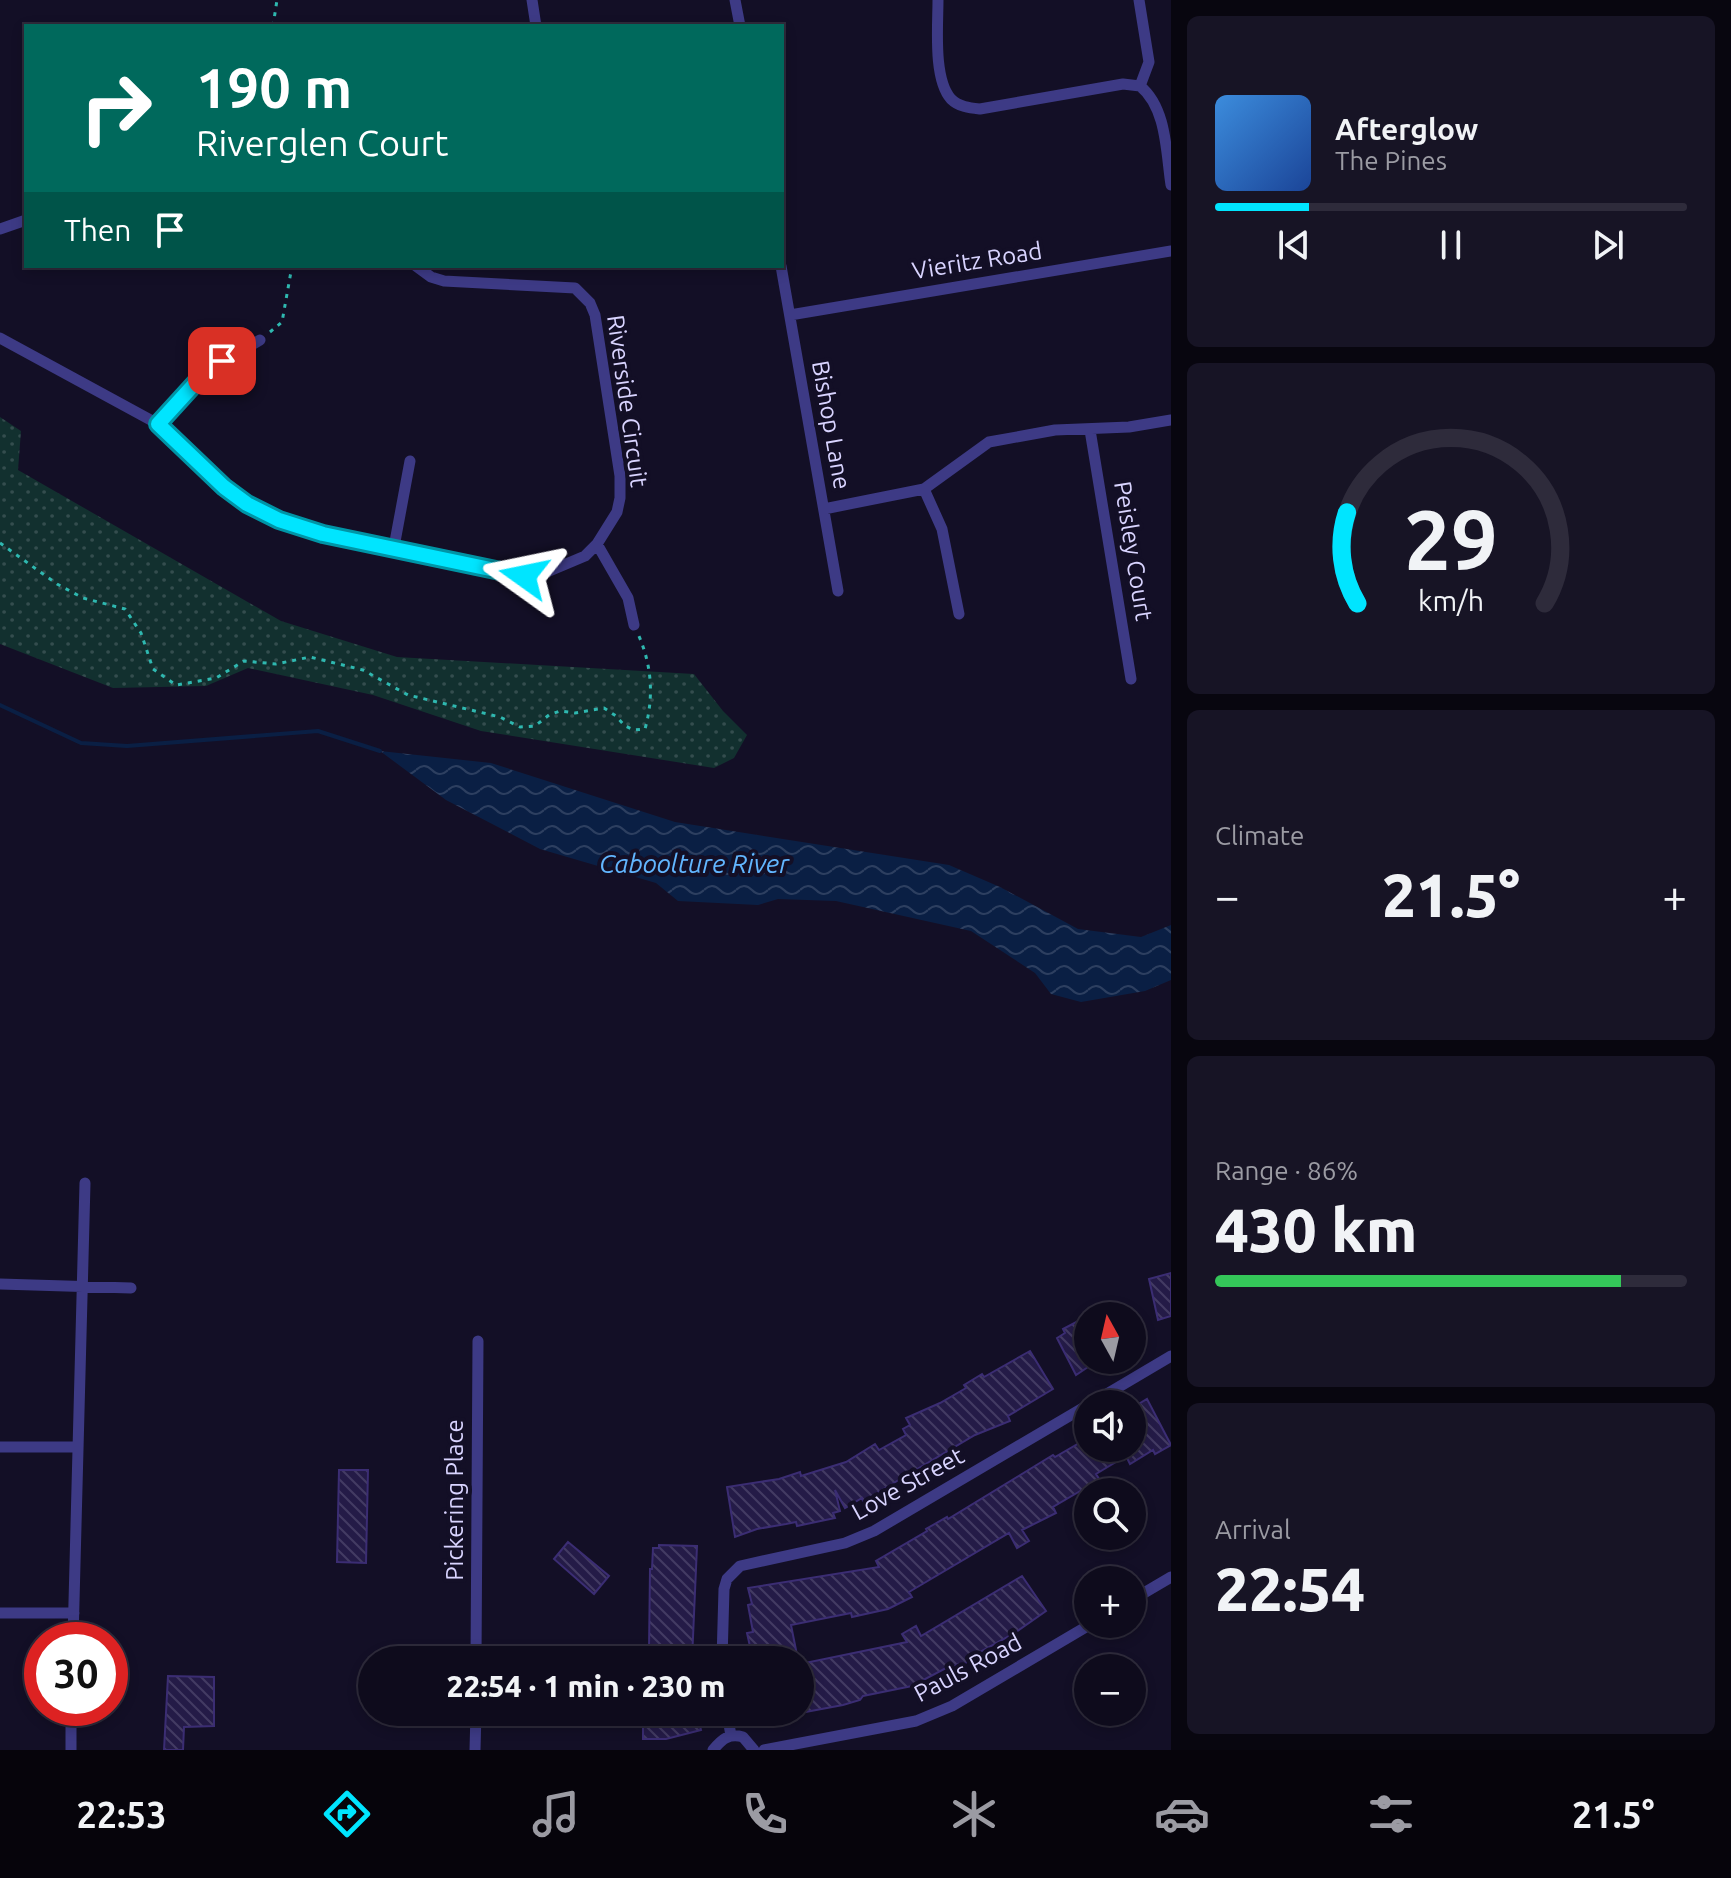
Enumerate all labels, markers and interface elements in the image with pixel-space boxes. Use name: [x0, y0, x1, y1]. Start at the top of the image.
icon: right: [64, 56, 168, 160]
text: 190 m: [196, 56, 352, 119]
text: Afterglow: [1335, 112, 1478, 146]
text: Riverglen Court: [196, 122, 448, 163]
text: The Pines: [1335, 146, 1447, 175]
icon: arrive: [148, 208, 192, 252]
text: Then: [64, 213, 132, 247]
icon: previous: [1272, 223, 1316, 267]
icon: pause: [1429, 223, 1473, 267]
icon: next: [1586, 223, 1630, 267]
street label: Vieritz Road: [910, 237, 1044, 284]
street label: Riverside Circuit: [602, 313, 653, 489]
pin: [188, 327, 256, 395]
icon: arrive: [200, 339, 244, 383]
street label: Bishop Lane: [807, 358, 856, 491]
street label: Peisley Court: [1109, 479, 1158, 623]
text: 29: [1404, 492, 1498, 586]
position arrow: [482, 534, 566, 618]
text: km/h: [1418, 584, 1484, 616]
text: Climate: [1215, 821, 1304, 850]
water label: Caboolture River: [599, 849, 790, 878]
text: 21.5°: [1382, 861, 1520, 928]
text: −: [1215, 871, 1240, 920]
text: +: [1662, 871, 1687, 920]
text: Range · 86%: [1215, 1156, 1358, 1185]
text: 430 km: [1215, 1196, 1417, 1263]
north arrow: [1074, 1302, 1146, 1374]
map controls: [1074, 1302, 1146, 1726]
button: sound: [1074, 1390, 1146, 1462]
street label: Pickering Place: [441, 1419, 468, 1581]
street label: Love Street: [847, 1442, 969, 1525]
button: search: [1074, 1478, 1146, 1550]
text: Arrival: [1215, 1515, 1291, 1544]
text: 22:54: [1215, 1555, 1365, 1622]
button: +: [1074, 1566, 1146, 1638]
speed limit sign: 30: [24, 1622, 128, 1726]
street label: Pauls Road: [909, 1628, 1026, 1707]
button: −: [1074, 1654, 1146, 1726]
text: 22:54 · 1 min · 230 m: [447, 1669, 725, 1703]
icon: directions: [319, 1786, 375, 1842]
icon: music: [528, 1786, 584, 1842]
icon: phone: [737, 1786, 793, 1842]
icon: climate: [946, 1786, 1002, 1842]
icon: car: [1154, 1786, 1210, 1842]
icon: filters: [1363, 1786, 1419, 1842]
text: 22:53: [76, 1794, 166, 1835]
text: 21.5°: [1572, 1794, 1655, 1835]

